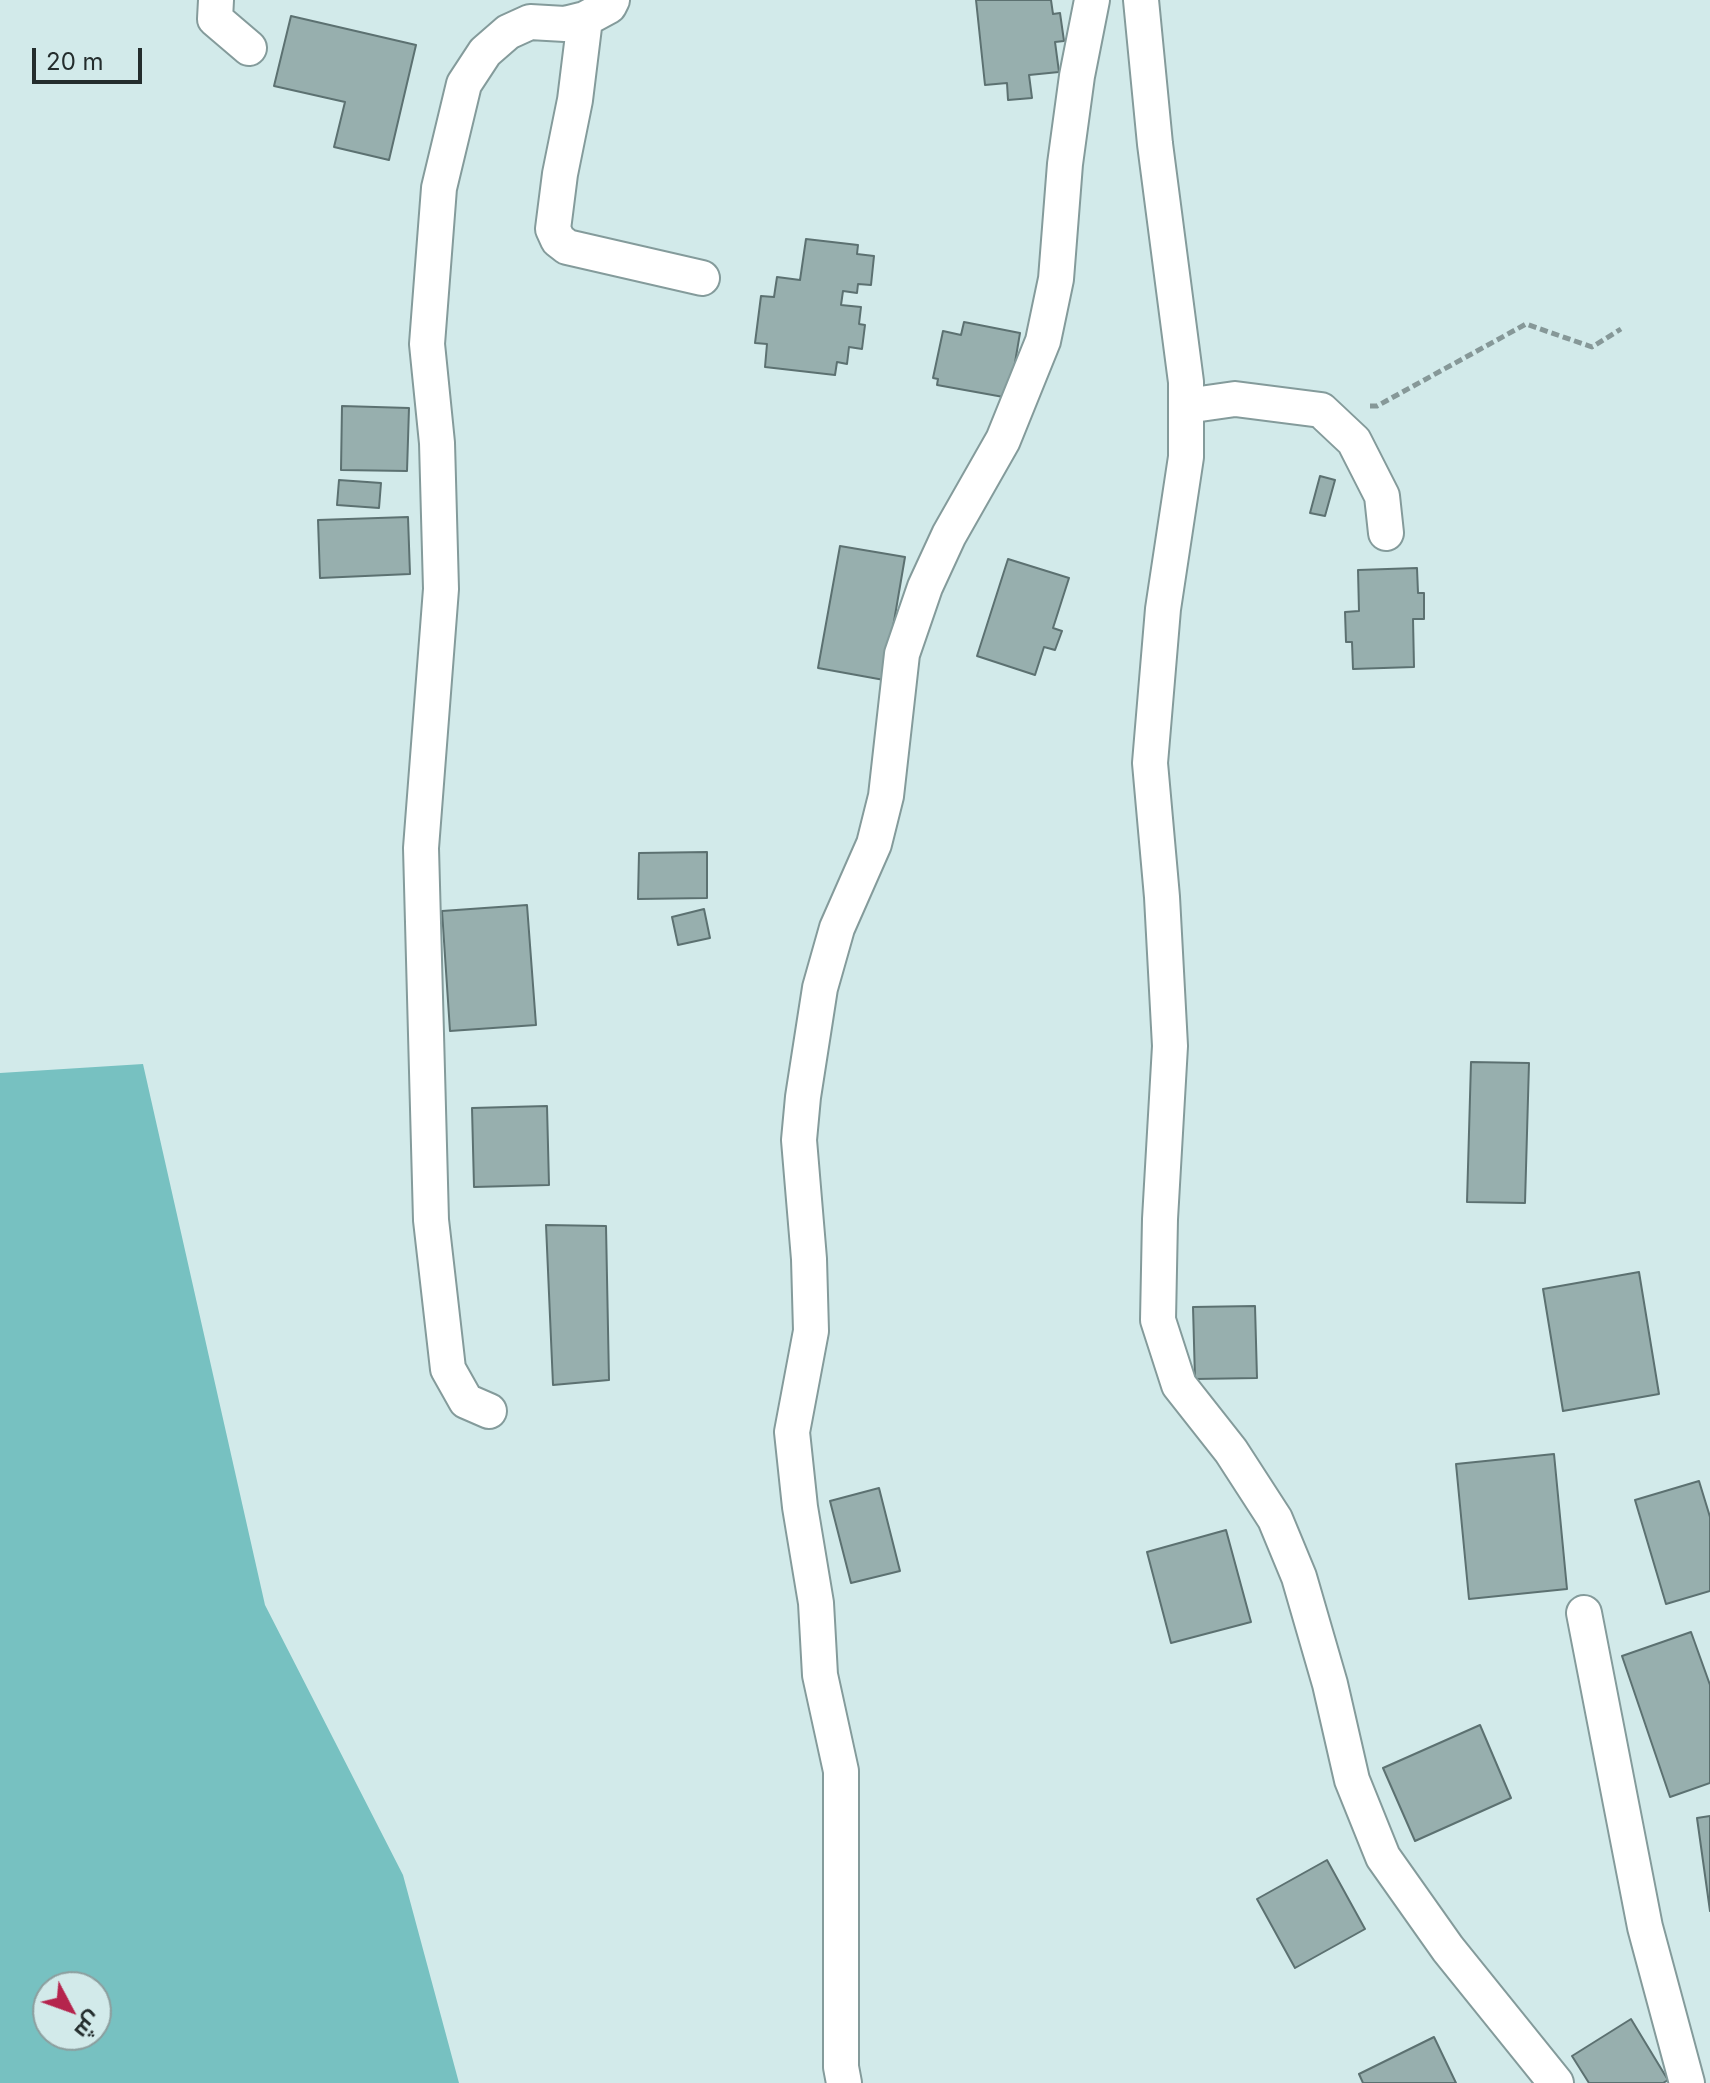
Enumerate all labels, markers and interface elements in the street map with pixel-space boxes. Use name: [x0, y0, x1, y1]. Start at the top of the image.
scale bar: [36, 32, 146, 82]
text: 20 m: [46, 47, 104, 76]
north arrow: [32, 1971, 112, 2051]
text: ش: [70, 2006, 108, 2045]

